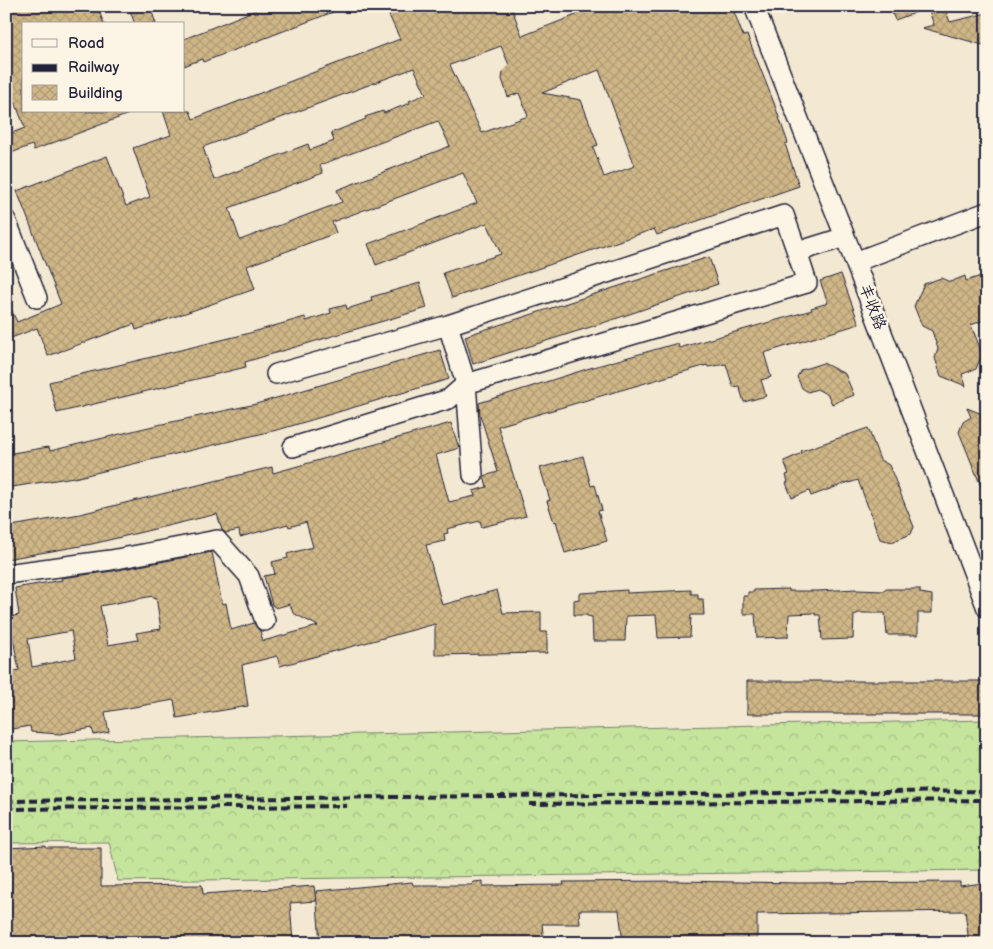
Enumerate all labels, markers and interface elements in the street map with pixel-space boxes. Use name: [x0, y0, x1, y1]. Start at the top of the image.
legend: [22, 22, 185, 112]
text: Road: [68, 34, 104, 53]
text: Railway: [68, 58, 119, 77]
text: Building: [68, 84, 123, 103]
street label: 丰收路: [855, 281, 889, 333]

